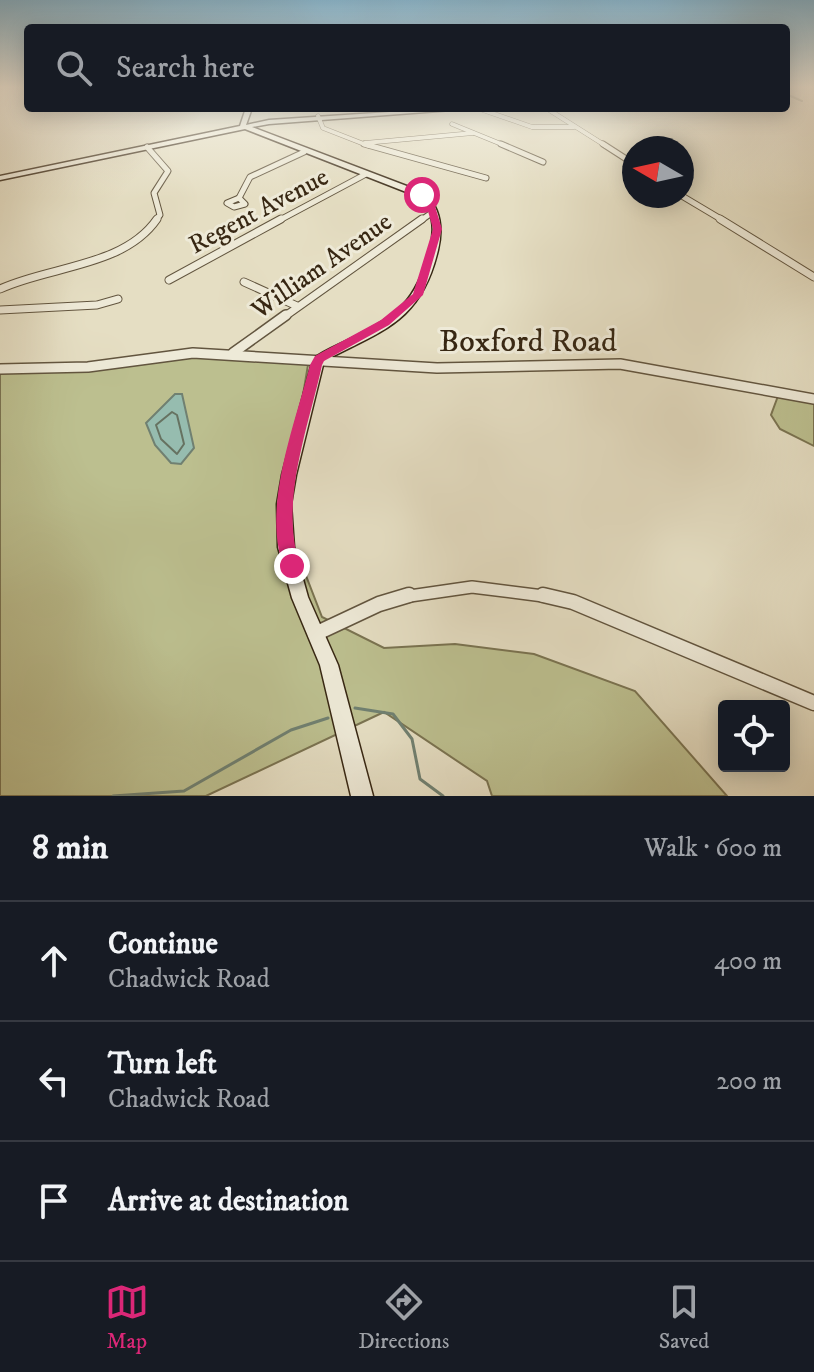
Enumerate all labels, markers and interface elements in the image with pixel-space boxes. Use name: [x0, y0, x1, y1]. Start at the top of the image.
search box: [24, 24, 790, 112]
icon: search: [52, 46, 96, 90]
text: Search here: [116, 50, 255, 87]
north arrow: [622, 136, 694, 208]
street label: Regent Avenue: [183, 161, 334, 262]
route start: [404, 177, 440, 213]
street label: William Avenue: [244, 206, 398, 327]
street label: Boxford Road: [439, 322, 617, 362]
route end: [274, 548, 310, 584]
map controls: [718, 700, 790, 772]
button: locate: [718, 700, 790, 772]
text: 8 min: [32, 827, 108, 869]
text: Walk · 600 m: [644, 832, 782, 865]
text: Continue: [108, 926, 218, 963]
icon: ahead: [32, 939, 76, 983]
text: 400 m: [714, 945, 782, 978]
text: Chadwick Road: [108, 963, 270, 996]
text: Turn left: [108, 1046, 217, 1083]
icon: left: [32, 1059, 76, 1103]
text: 200 m: [716, 1065, 782, 1098]
text: Chadwick Road: [108, 1083, 270, 1116]
icon: arrive: [32, 1179, 76, 1223]
text: Arrive at destination: [108, 1183, 349, 1220]
tab: Map: [105, 1280, 149, 1355]
tab: Directions: [358, 1280, 449, 1355]
tab: Saved: [659, 1280, 709, 1355]

